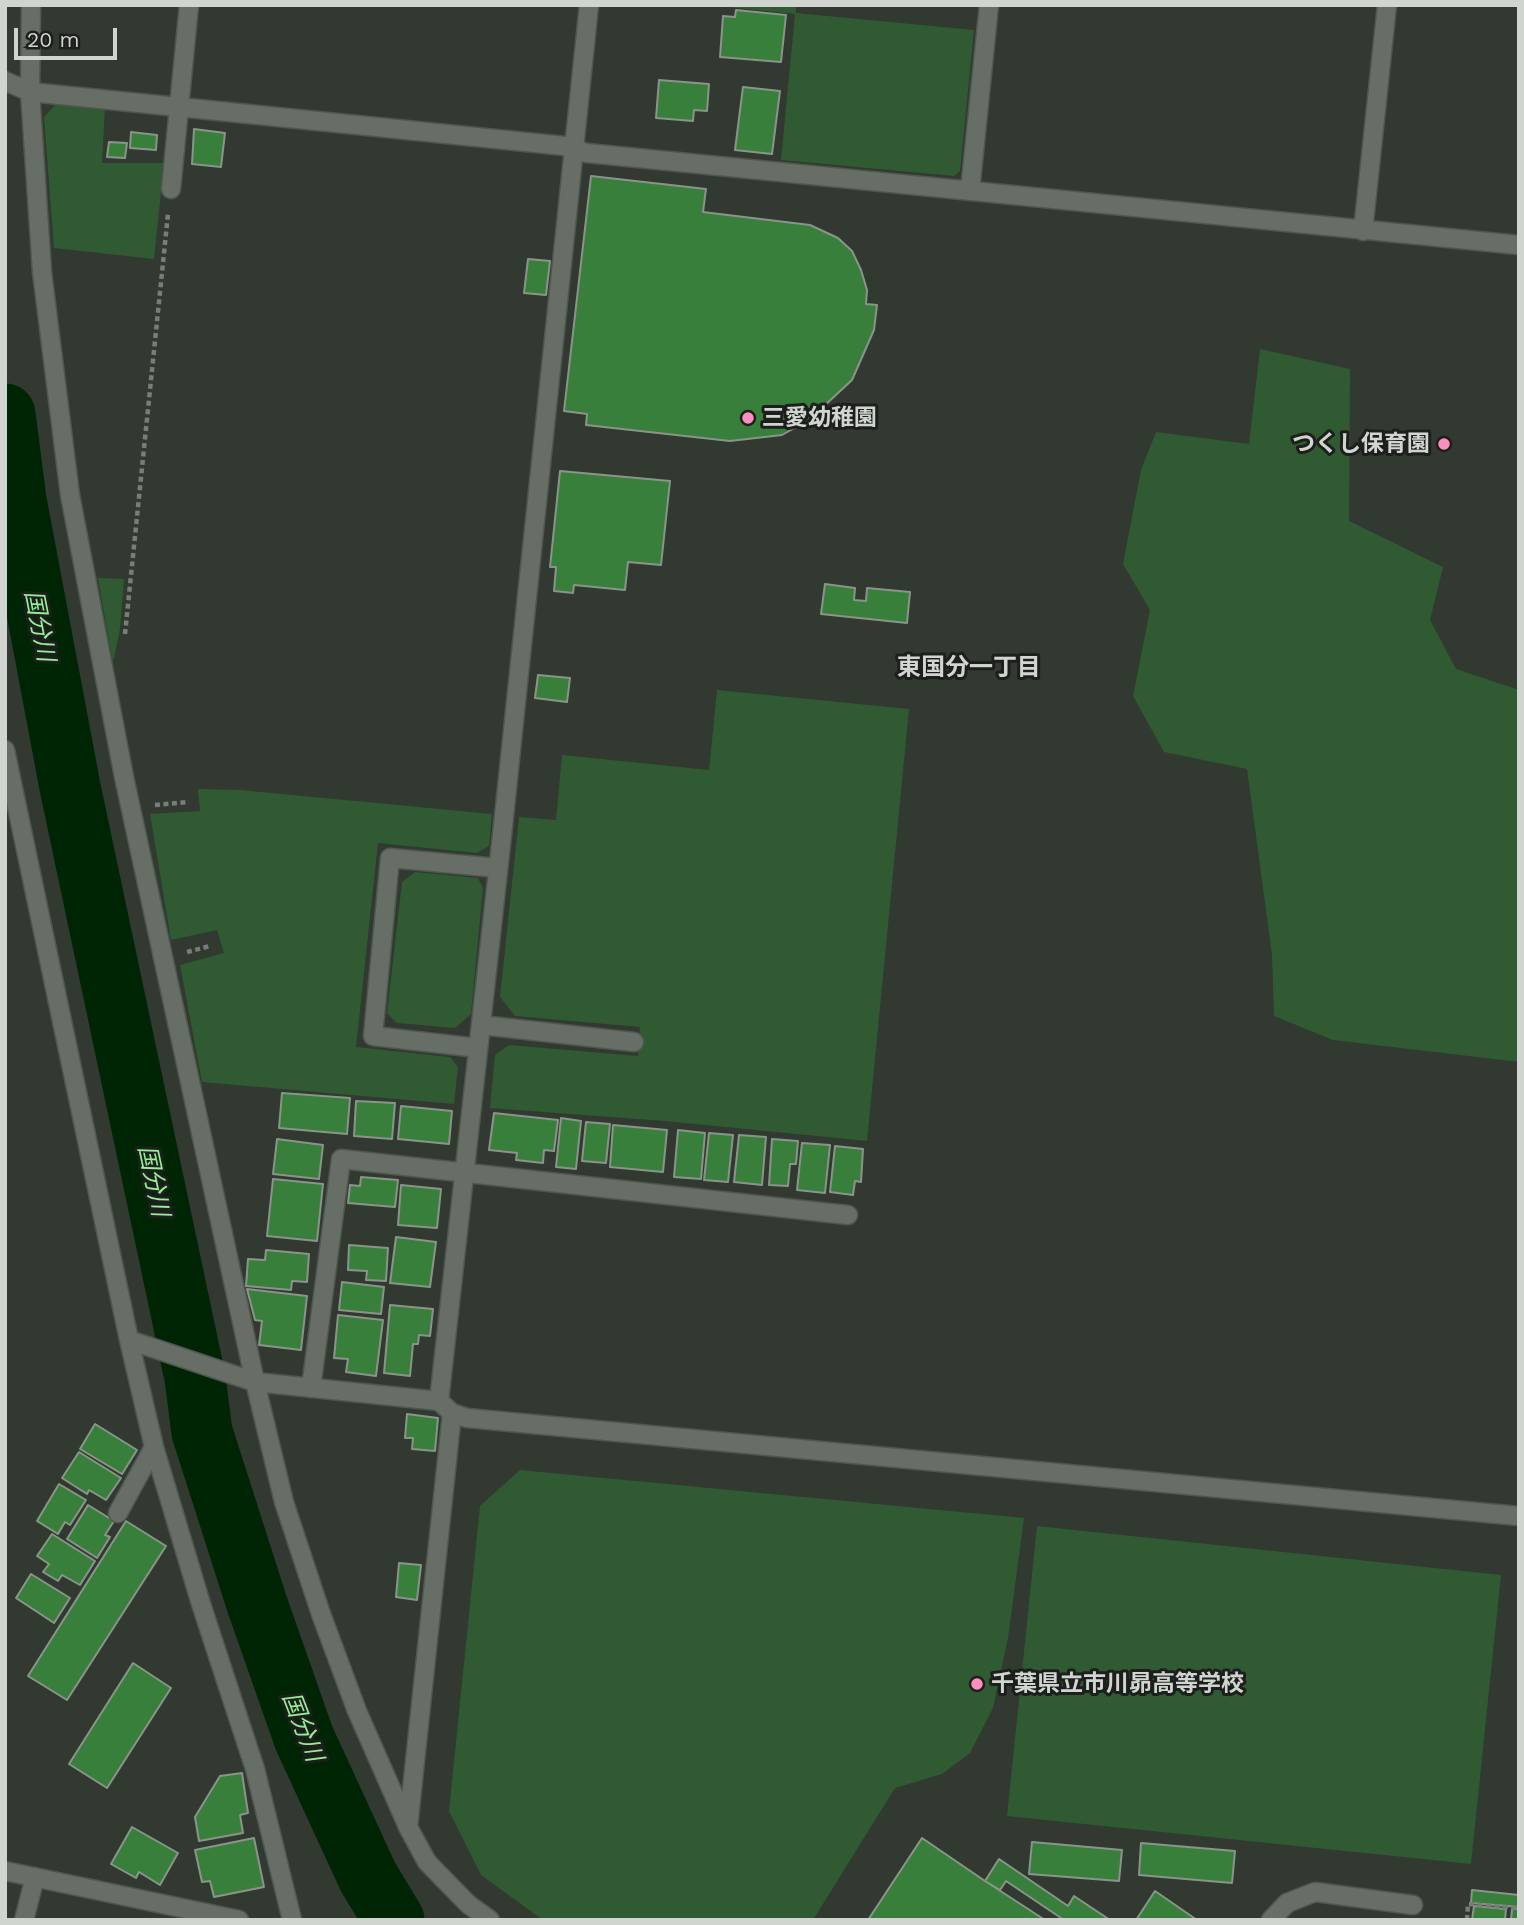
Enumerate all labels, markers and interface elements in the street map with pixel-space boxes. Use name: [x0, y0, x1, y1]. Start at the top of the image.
scale bar: [18, 14, 121, 58]
text: 20 m: [27, 27, 79, 52]
place label: 三愛幼稚園: [762, 404, 877, 432]
marker: 三愛幼稚園: [740, 410, 756, 426]
place label: つくし保育園: [1292, 430, 1430, 458]
marker: つくし保育園: [1436, 436, 1452, 452]
water label: 国分川: [18, 588, 60, 664]
district label: 東国分一丁目: [897, 654, 1041, 682]
water label: 国分川: [131, 1143, 175, 1219]
place label: 千葉県立市川昴高等学校: [991, 1670, 1244, 1698]
marker: 千葉県立市川昴高等学校: [969, 1676, 985, 1692]
water label: 国分川: [276, 1688, 328, 1766]

